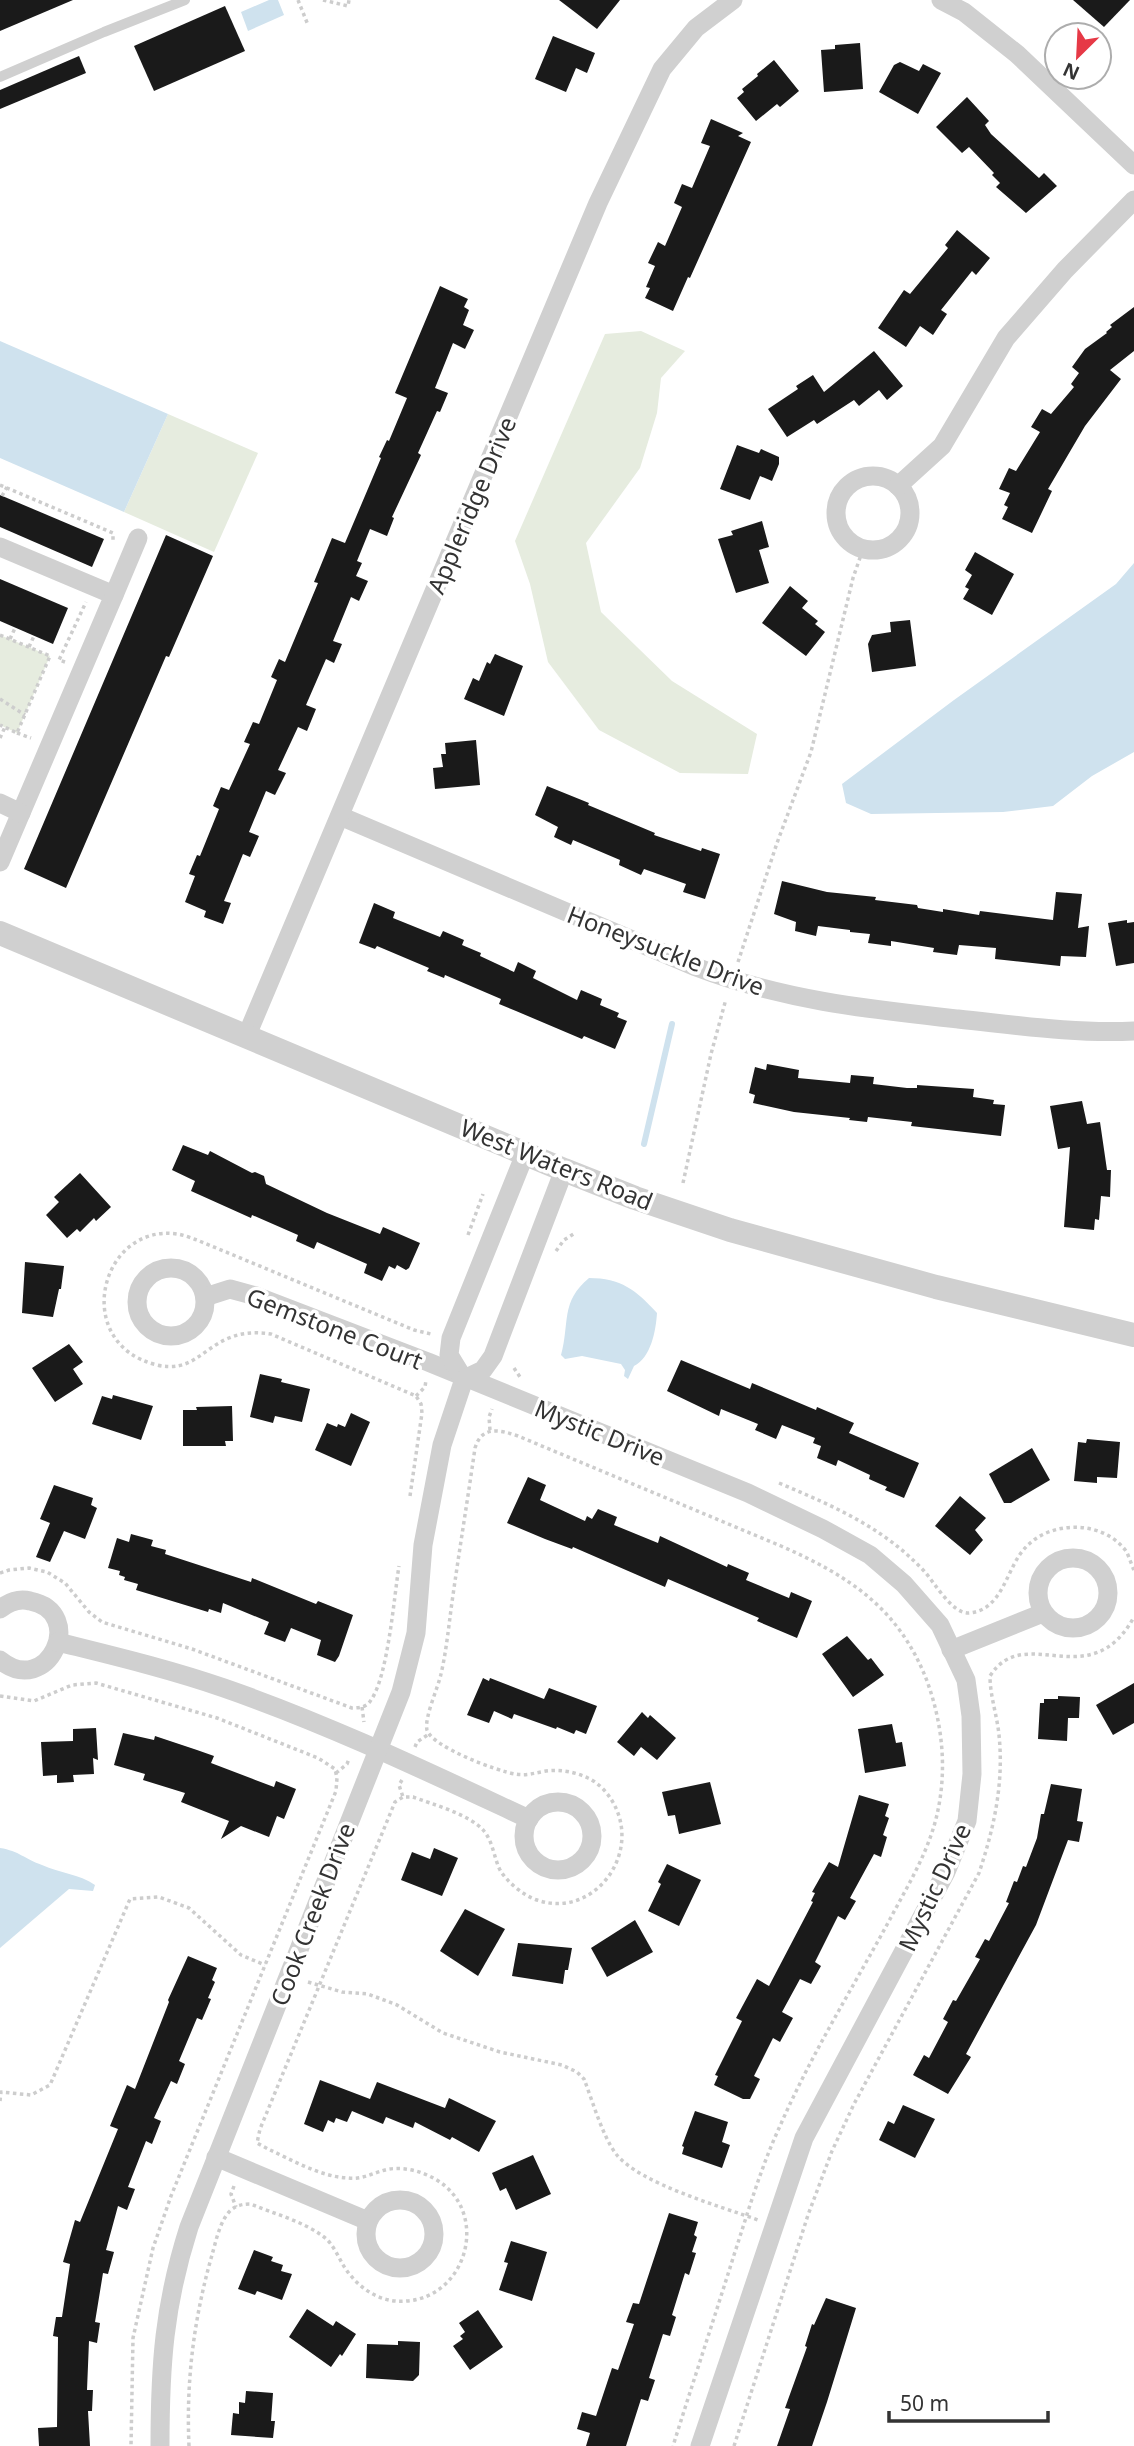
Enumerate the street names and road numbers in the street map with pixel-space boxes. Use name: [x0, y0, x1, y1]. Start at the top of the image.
street label: Appleridge Drive: [419, 411, 523, 599]
street label: Honeysuckle Drive: [563, 897, 769, 1003]
street label: West Waters Road: [456, 1110, 658, 1218]
street label: Gemstone Court: [242, 1279, 428, 1377]
street label: Mystic Drive: [530, 1391, 670, 1473]
street label: Cook Creek Drive: [262, 1818, 362, 2010]
street label: Mystic Drive: [890, 1818, 978, 1956]

